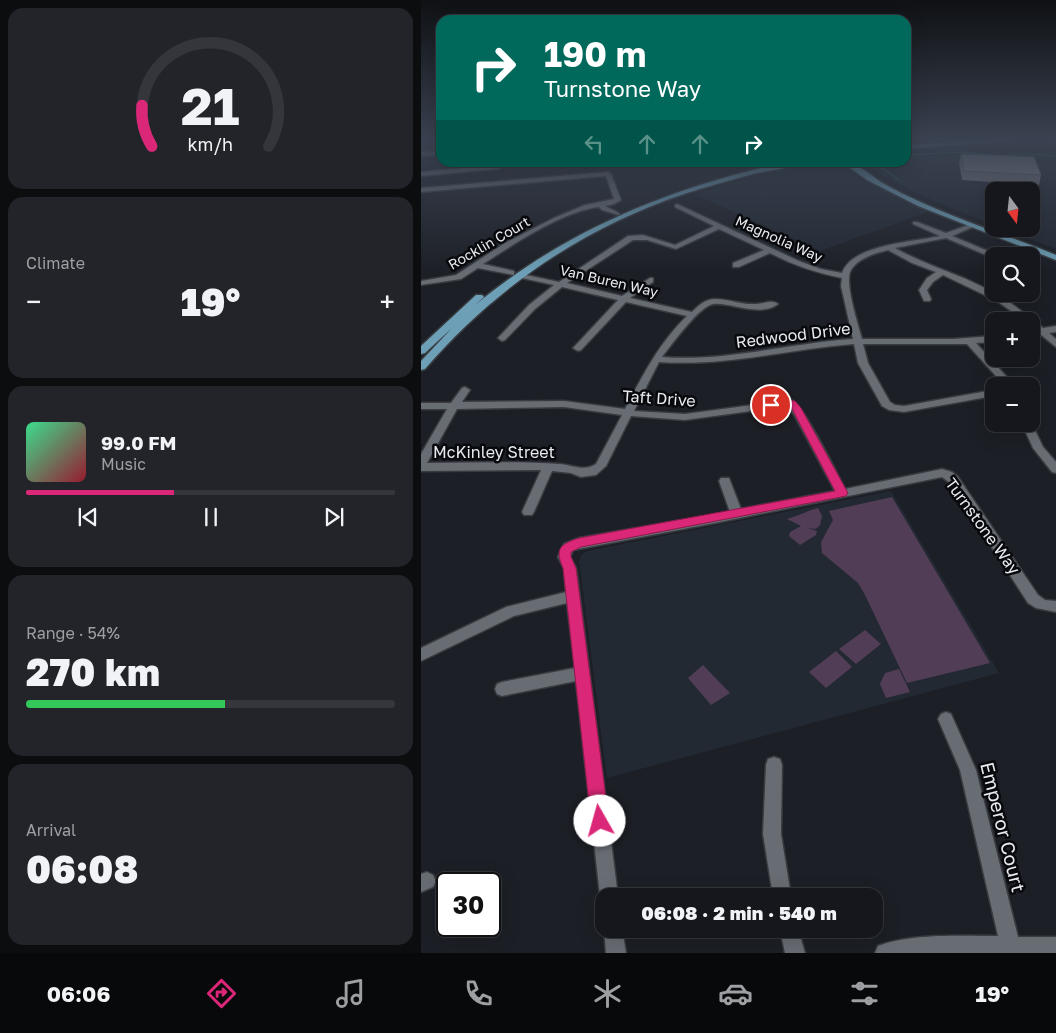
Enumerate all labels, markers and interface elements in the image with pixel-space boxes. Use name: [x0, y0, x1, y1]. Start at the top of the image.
text: 190 m: [544, 33, 646, 75]
icon: right: [461, 35, 526, 100]
text: 21: [181, 74, 240, 136]
text: Turnstone Way: [544, 75, 701, 102]
icon: left: [580, 130, 608, 158]
icon: ahead: [633, 130, 661, 158]
icon: ahead: [686, 130, 714, 158]
icon: right: [739, 130, 767, 158]
text: km/h: [188, 133, 233, 155]
north arrow: [985, 182, 1040, 238]
map controls: [985, 182, 1040, 432]
street label: Rocklin Court: [445, 212, 533, 273]
street label: Magnolia Way: [733, 212, 826, 265]
button: search: [985, 247, 1040, 302]
text: Climate: [26, 253, 85, 273]
street label: Van Buren Way: [558, 261, 660, 300]
text: 19°: [181, 279, 240, 324]
text: −: [26, 285, 41, 318]
text: +: [380, 285, 395, 318]
button: +: [985, 312, 1040, 367]
street label: Redwood Drive: [735, 318, 851, 352]
button: −: [985, 377, 1040, 432]
pin: [750, 384, 792, 426]
street label: Taft Drive: [622, 385, 696, 411]
icon: arrive: [757, 391, 785, 419]
text: 99.0 FM: [101, 431, 177, 454]
street label: McKinley Street: [433, 442, 555, 462]
text: Music: [101, 454, 146, 474]
street label: Turnstone Way: [941, 474, 1025, 578]
icon: previous: [74, 503, 102, 531]
icon: pause: [197, 503, 225, 531]
icon: next: [320, 503, 348, 531]
text: Range · 54%: [26, 623, 120, 643]
text: 270 km: [26, 649, 160, 694]
street label: Emperor Court: [976, 760, 1031, 894]
position arrow: [573, 794, 625, 846]
text: Arrival: [26, 820, 76, 840]
text: 06:08: [26, 846, 138, 891]
speed limit sign: 30: [436, 872, 501, 937]
text: 06:08 · 2 min · 540 m: [641, 901, 837, 924]
icon: directions: [204, 976, 239, 1011]
icon: music: [333, 976, 368, 1011]
icon: phone: [461, 976, 496, 1011]
icon: climate: [590, 976, 625, 1011]
icon: car: [718, 976, 753, 1011]
icon: filters: [847, 976, 882, 1011]
text: 06:06: [47, 980, 110, 1007]
text: 19°: [975, 980, 1009, 1007]

